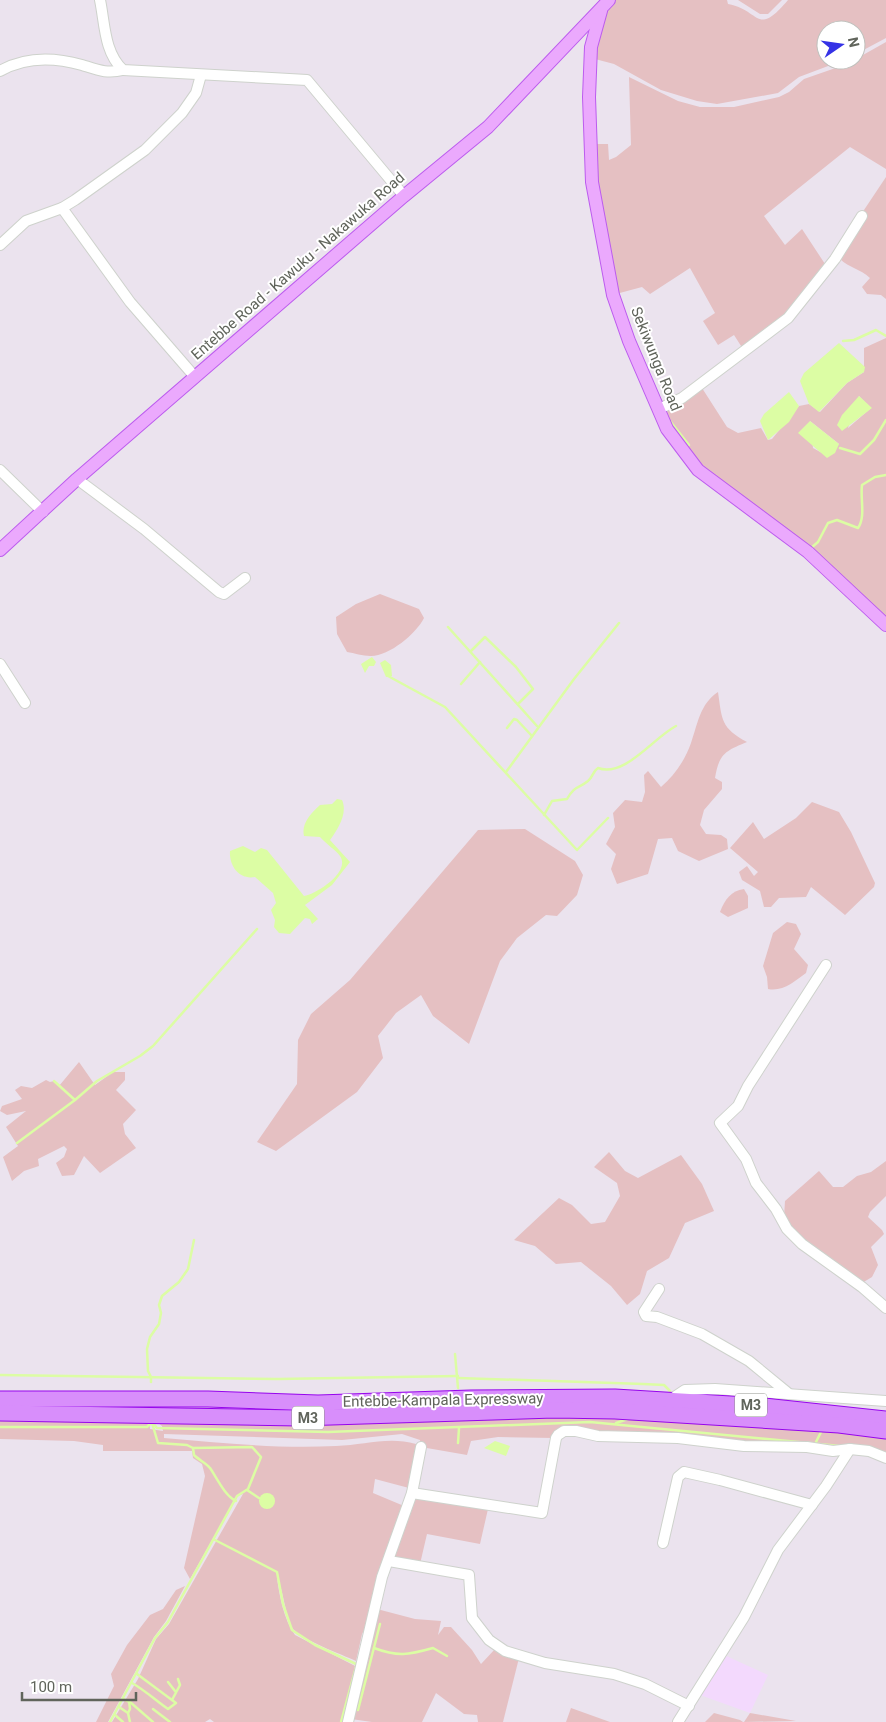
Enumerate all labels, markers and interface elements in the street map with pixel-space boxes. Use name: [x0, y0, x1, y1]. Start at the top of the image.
north arrow: [816, 20, 866, 70]
text: N: [845, 35, 863, 49]
street label: Entebbe Road - Kawuku - Nakawuka Road: [188, 168, 408, 364]
street label: Sekiwunga Road: [627, 304, 685, 414]
street label: Entebbe-Kampala Expressway: [343, 1389, 543, 1411]
road number: M3: [735, 1394, 767, 1416]
road number: M3: [292, 1406, 324, 1430]
scale bar: [22, 1670, 136, 1702]
text: 100 m: [30, 1678, 72, 1696]

